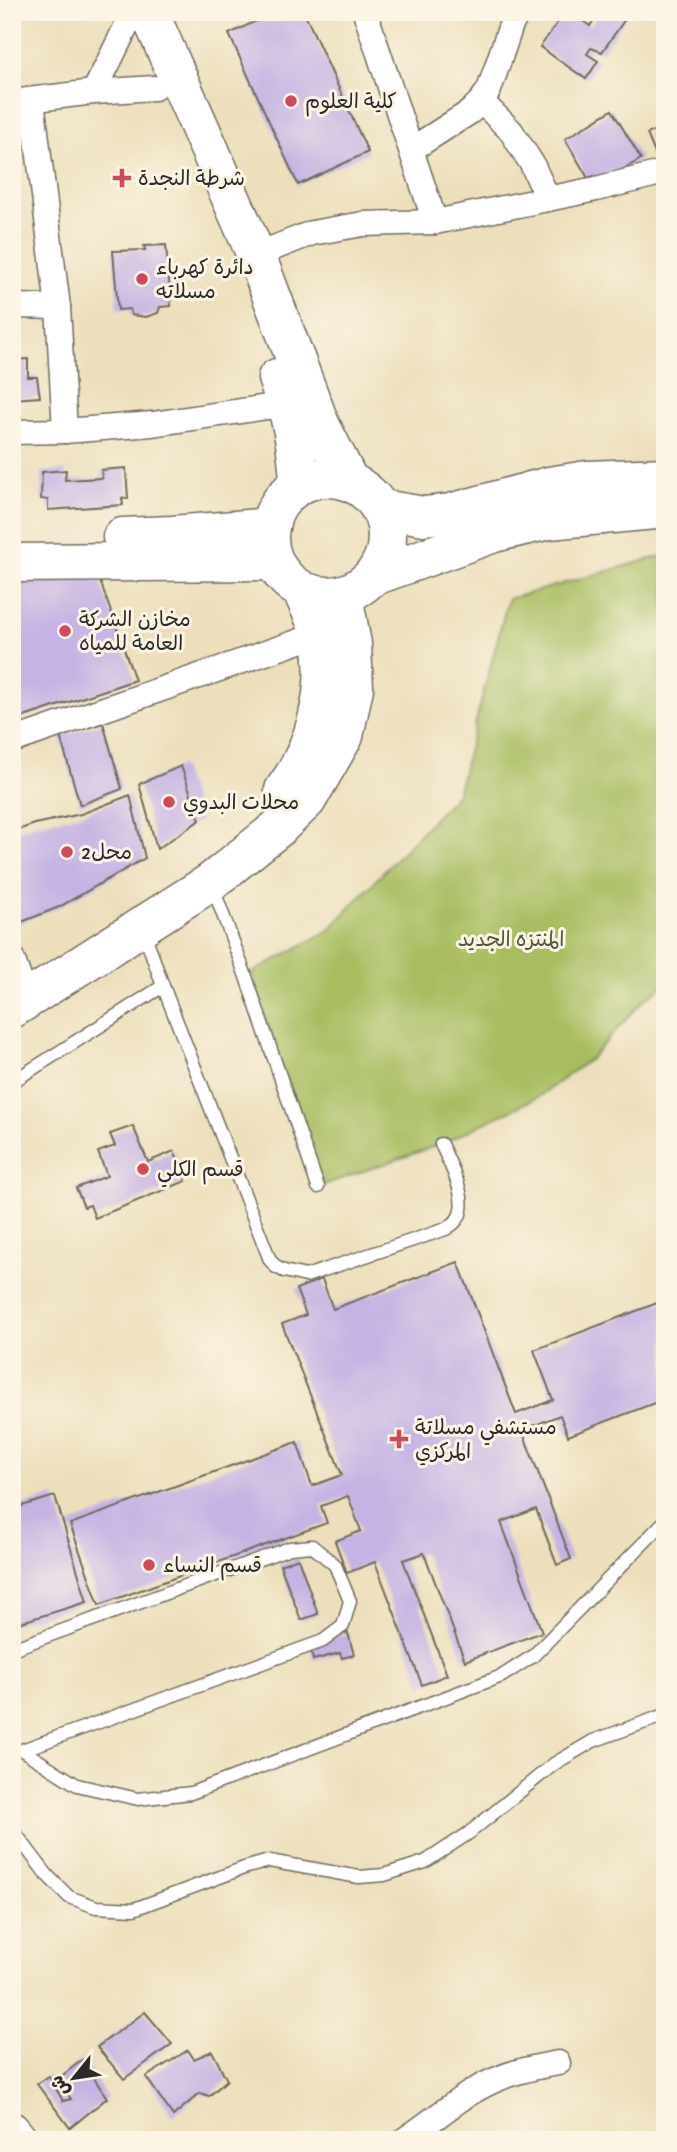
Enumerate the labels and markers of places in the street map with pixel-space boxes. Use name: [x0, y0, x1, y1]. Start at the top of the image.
place label: كلية العلوم: [305, 92, 397, 117]
marker: كلية العلوم: [283, 93, 299, 109]
marker: شرطة النجدة: [112, 168, 132, 188]
place label: شرطة النجدة: [138, 169, 245, 194]
place label: دائرة كهرباء مسلاته: [156, 258, 254, 307]
marker: دائرة كهرباء مسلاته: [134, 271, 150, 287]
place label: مخازن الشركة العامة للمياه: [79, 610, 191, 659]
marker: مخازن الشركة العامة للمياه: [57, 623, 73, 639]
place label: محلات البدوي: [183, 793, 299, 818]
marker: محلات البدوي: [161, 794, 177, 810]
place label: محل2: [81, 842, 132, 868]
marker: محل2: [59, 844, 75, 860]
place label: قسم الكلي: [157, 1160, 244, 1188]
marker: قسم الكلي: [135, 1161, 151, 1177]
place label: مستشفي مسلاتة المركزي: [415, 1418, 557, 1467]
marker: مستشفي مسلاتة المركزي: [389, 1429, 409, 1449]
place label: قسم النساء: [163, 1556, 262, 1581]
marker: قسم النساء: [141, 1557, 157, 1573]

